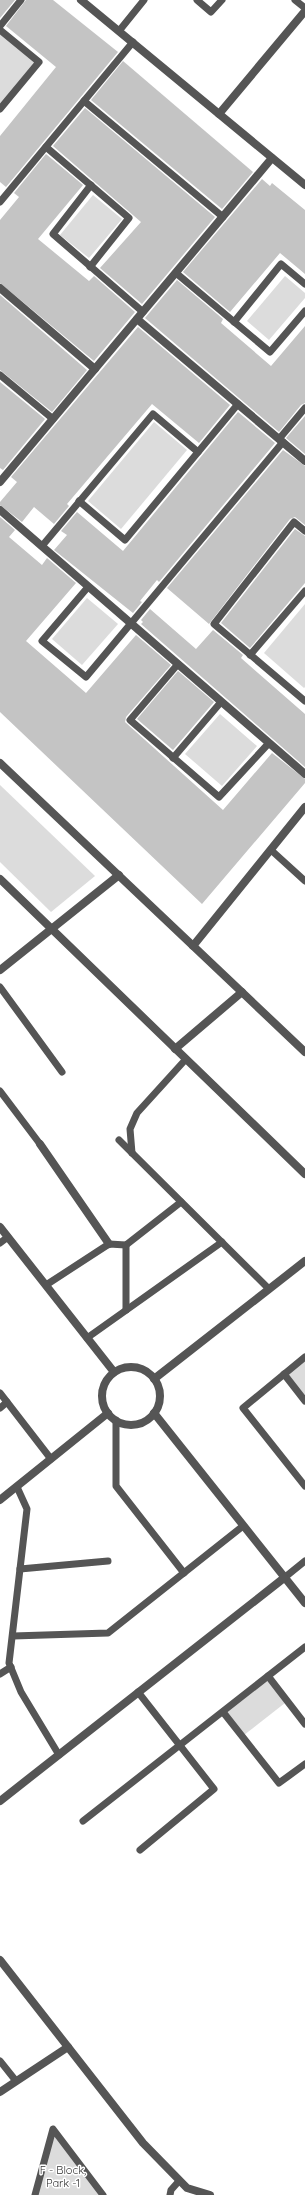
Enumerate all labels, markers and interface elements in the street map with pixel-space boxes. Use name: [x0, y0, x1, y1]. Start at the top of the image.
park label: F - Block, Park -1: [40, 2163, 86, 2190]

